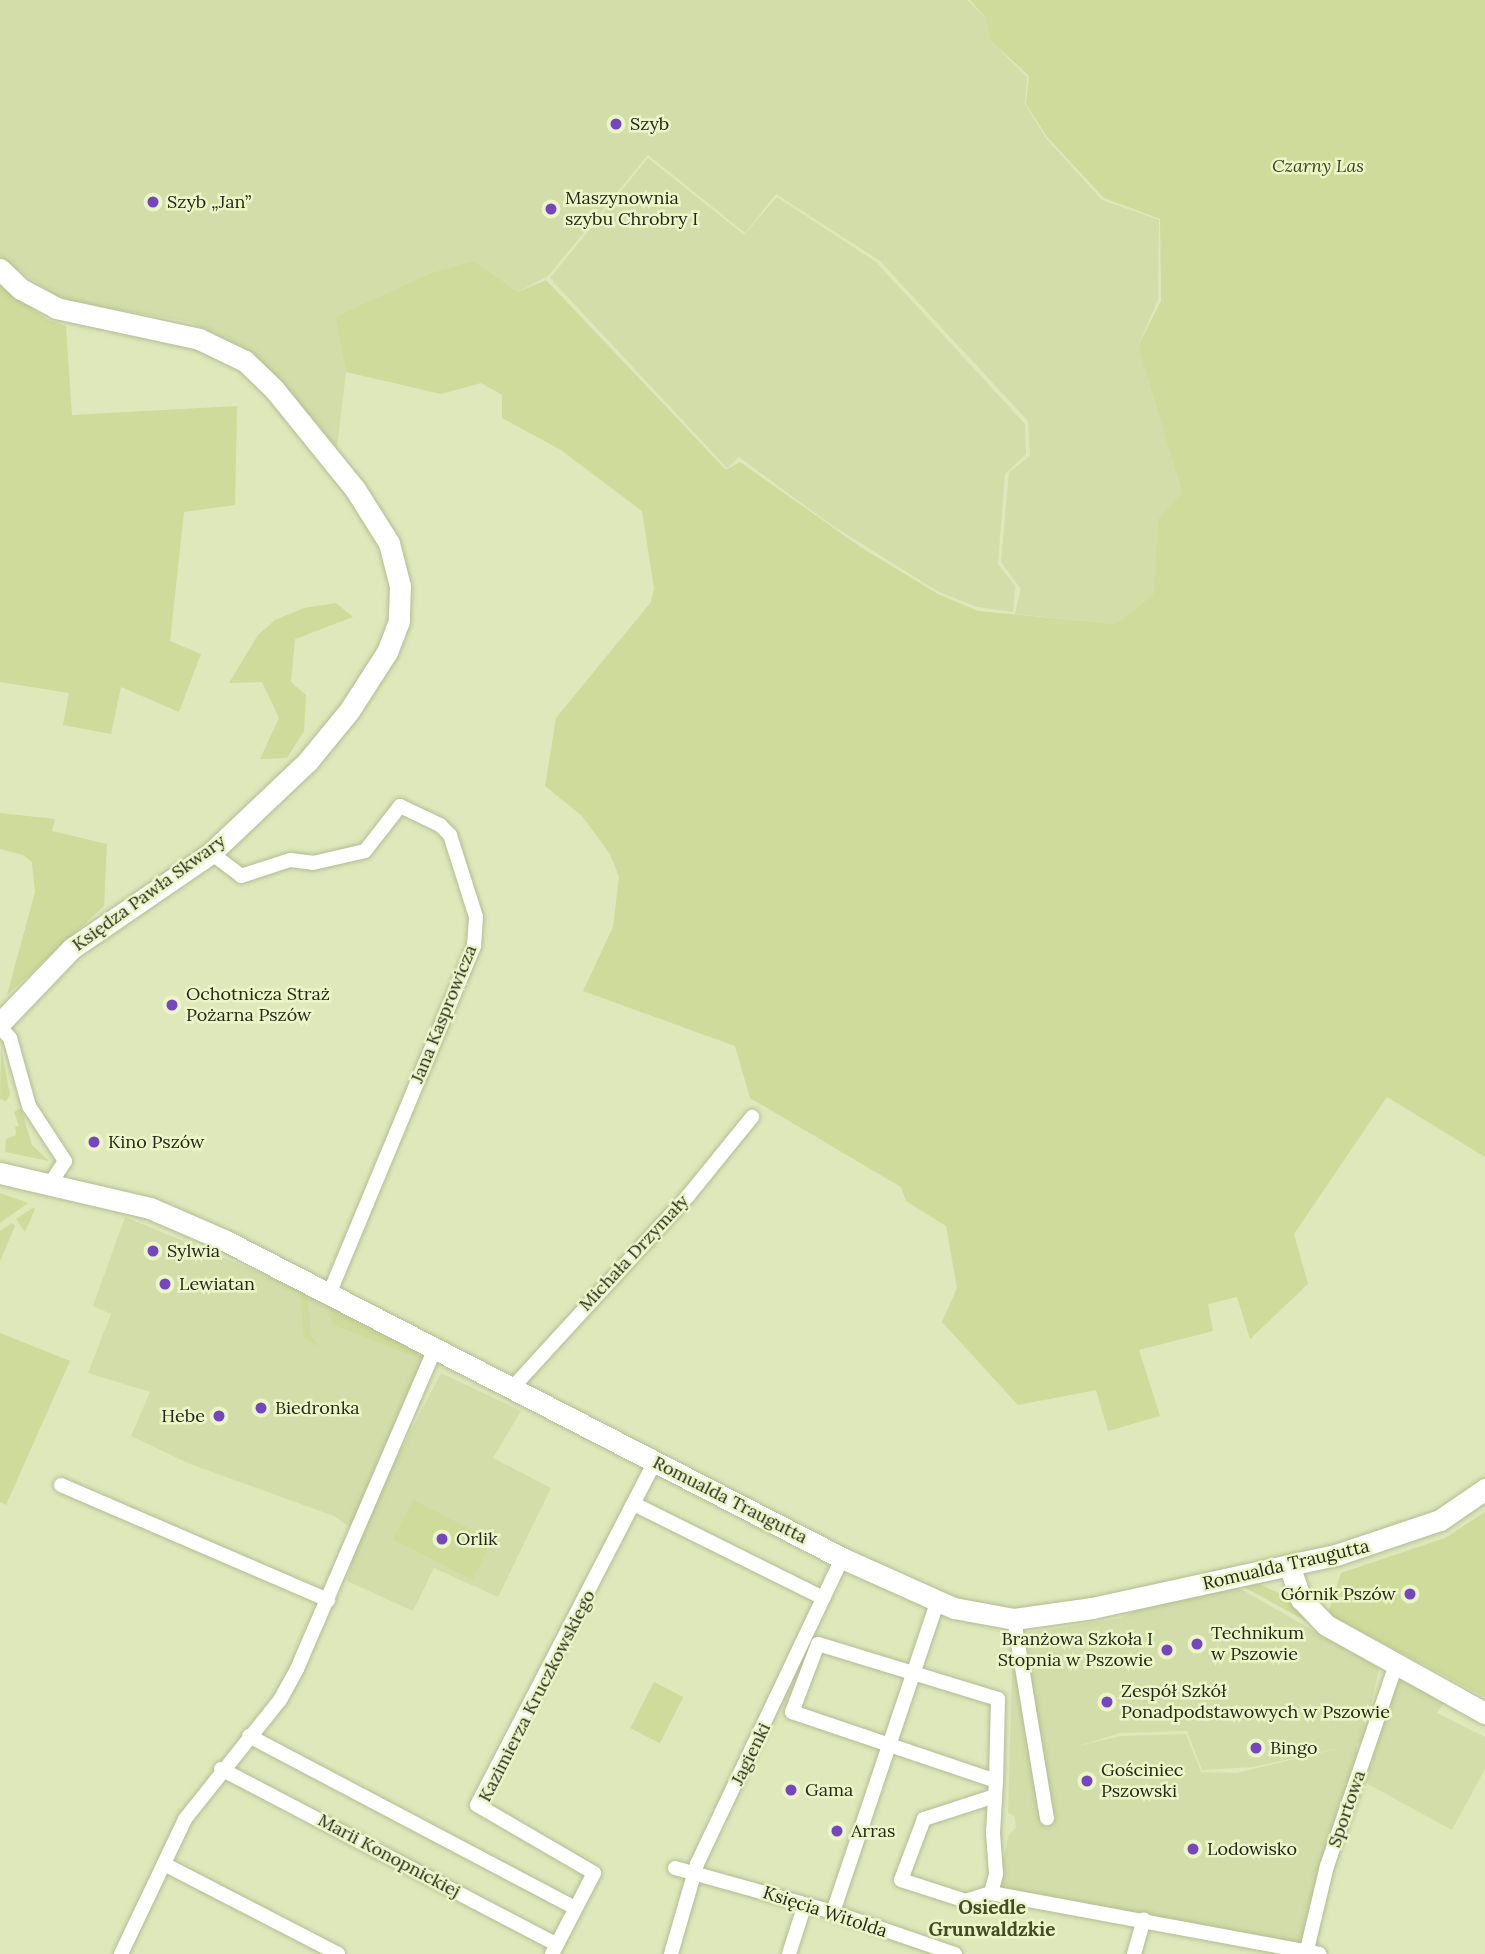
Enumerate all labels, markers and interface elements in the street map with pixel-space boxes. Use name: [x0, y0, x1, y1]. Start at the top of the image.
place label: Szyb: [630, 113, 669, 135]
marker: Szyb: [608, 116, 624, 132]
park label: Czarny Las: [1272, 155, 1364, 177]
place label: Maszynownia szybu Chrobry I: [565, 188, 698, 230]
place label: Szyb „Jan”: [167, 191, 251, 213]
marker: Szyb „Jan”: [145, 194, 161, 210]
marker: Maszynownia szybu Chrobry I: [543, 201, 559, 217]
street label: Księdza Pawła Skwary: [68, 830, 230, 956]
street label: Jana Kasprowicza: [406, 942, 482, 1086]
place label: Ochotnicza Straż Pożarna Pszów: [186, 984, 330, 1026]
marker: Ochotnicza Straż Pożarna Pszów: [164, 997, 180, 1013]
place label: Kino Pszów: [108, 1131, 204, 1153]
marker: Kino Pszów: [86, 1134, 102, 1150]
street label: Michała Drzymały: [575, 1190, 693, 1316]
place label: Sylwia: [167, 1240, 220, 1262]
marker: Sylwia: [145, 1243, 161, 1259]
place label: Lewiatan: [179, 1273, 255, 1295]
marker: Lewiatan: [157, 1276, 173, 1292]
place label: Biedronka: [275, 1397, 360, 1419]
marker: Biedronka: [253, 1400, 269, 1416]
place label: Hebe: [161, 1405, 205, 1427]
marker: Hebe: [211, 1408, 227, 1424]
street label: Romualda Traugutta: [649, 1452, 811, 1548]
place label: Orlik: [456, 1528, 498, 1550]
marker: Orlik: [434, 1531, 450, 1547]
street label: Romualda Traugutta: [1201, 1535, 1371, 1595]
place label: Górnik Pszów: [1281, 1583, 1396, 1605]
street label: Kazimierza Kruczkowskiego: [474, 1586, 600, 1806]
marker: Górnik Pszów: [1402, 1586, 1418, 1602]
place label: Technikum w Pszowie: [1211, 1623, 1304, 1666]
place label: Branżowa Szkoła I Stopnia w Pszowie: [998, 1629, 1153, 1672]
marker: Technikum w Pszowie: [1189, 1636, 1205, 1652]
marker: Branżowa Szkoła I Stopnia w Pszowie: [1159, 1642, 1175, 1658]
place label: Zespół Szkół Ponadpodstawowych w Pszowie: [1121, 1681, 1390, 1724]
marker: Zespół Szkół Ponadpodstawowych w Pszowie: [1099, 1694, 1115, 1710]
street label: Jagienki: [727, 1719, 775, 1789]
place label: Bingo: [1270, 1737, 1317, 1759]
marker: Bingo: [1248, 1740, 1264, 1756]
place label: Gościniec Pszowski: [1101, 1760, 1183, 1802]
street label: Sportowa: [1324, 1768, 1370, 1850]
marker: Gościniec Pszowski: [1079, 1773, 1095, 1789]
place label: Gama: [805, 1779, 853, 1801]
marker: Gama: [783, 1782, 799, 1798]
street label: Marii Konopnickiej: [314, 1809, 464, 1903]
place label: Arras: [851, 1820, 895, 1842]
marker: Arras: [829, 1823, 845, 1839]
place label: Lodowisko: [1207, 1838, 1297, 1860]
marker: Lodowisko: [1185, 1841, 1201, 1857]
street label: Księcia Witolda: [760, 1882, 890, 1942]
district label: Osiedle Grunwaldzkie: [929, 1897, 1055, 1941]

